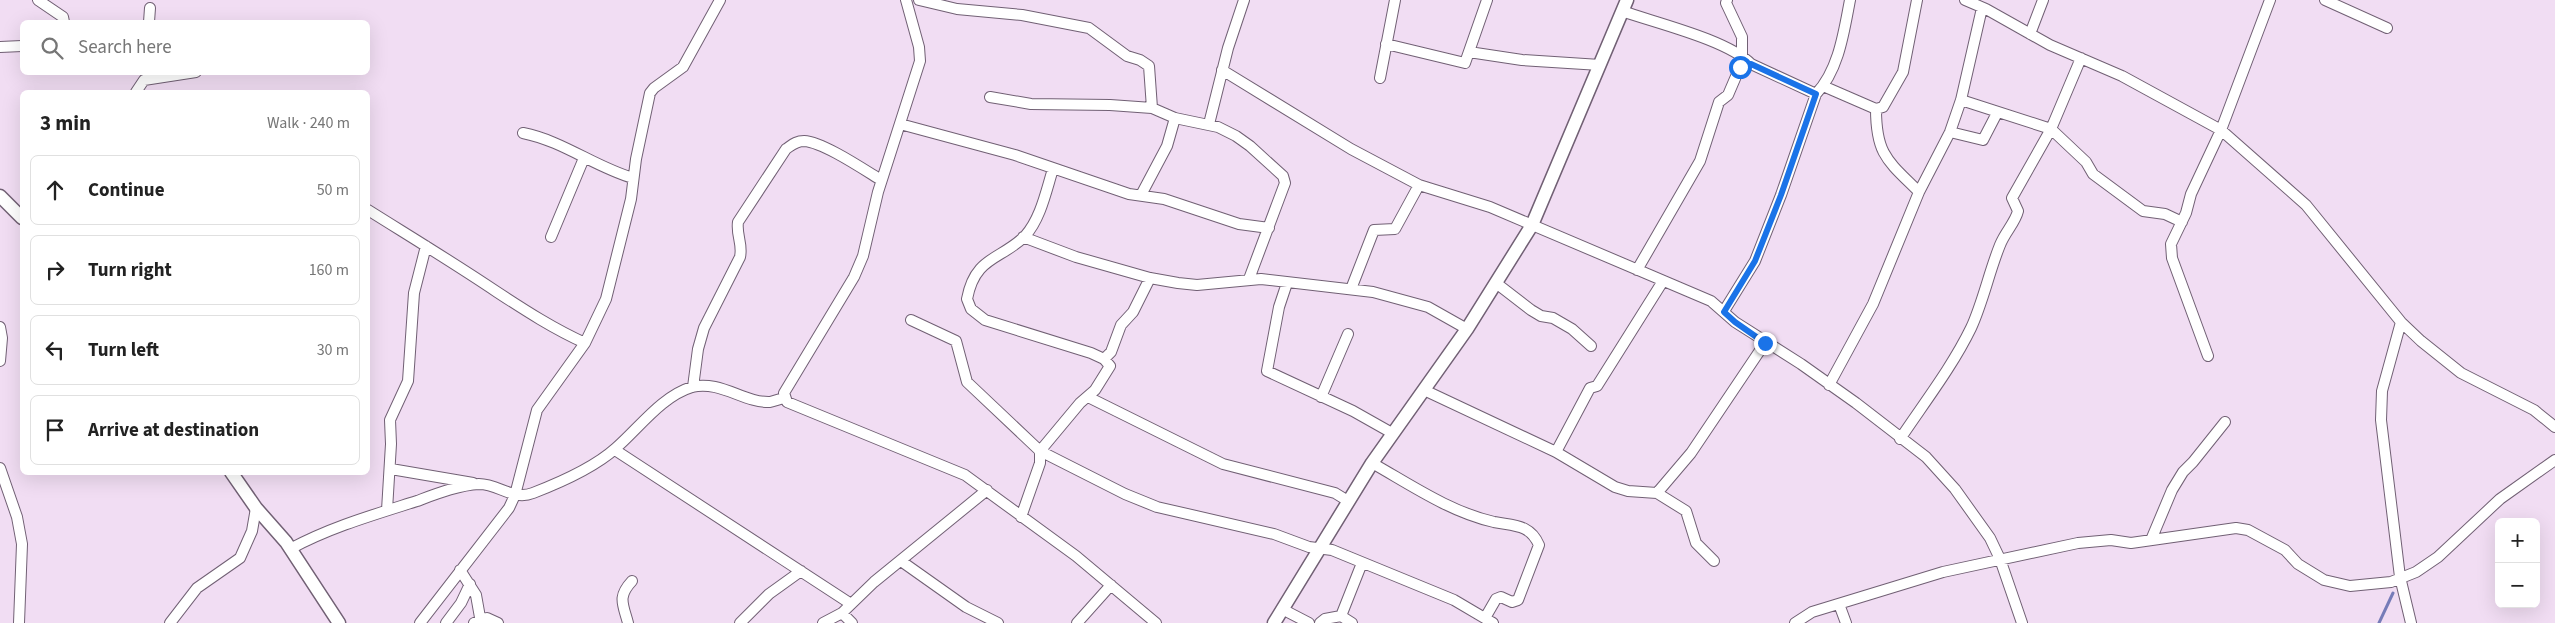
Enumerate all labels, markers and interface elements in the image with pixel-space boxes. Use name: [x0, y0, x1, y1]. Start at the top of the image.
search box: [20, 20, 370, 75]
icon: search: [38, 34, 66, 62]
text: Search here: [78, 34, 172, 61]
route start: [1729, 56, 1752, 79]
text: 3 min: [40, 108, 91, 138]
text: Walk · 240 m: [267, 112, 350, 134]
icon: ahead: [41, 176, 69, 204]
text: Continue: [88, 177, 165, 204]
text: 50 m: [317, 179, 349, 201]
icon: right: [41, 256, 69, 284]
text: Turn right: [88, 257, 172, 284]
text: 160 m: [309, 259, 349, 281]
route end: [1754, 332, 1777, 355]
icon: left: [41, 336, 69, 364]
text: Turn left: [88, 337, 159, 364]
text: 30 m: [317, 339, 349, 361]
icon: arrive: [41, 416, 69, 444]
text: Arrive at destination: [88, 417, 259, 444]
map controls: [2495, 518, 2540, 608]
button: +: [2495, 518, 2540, 563]
button: −: [2495, 563, 2540, 608]

